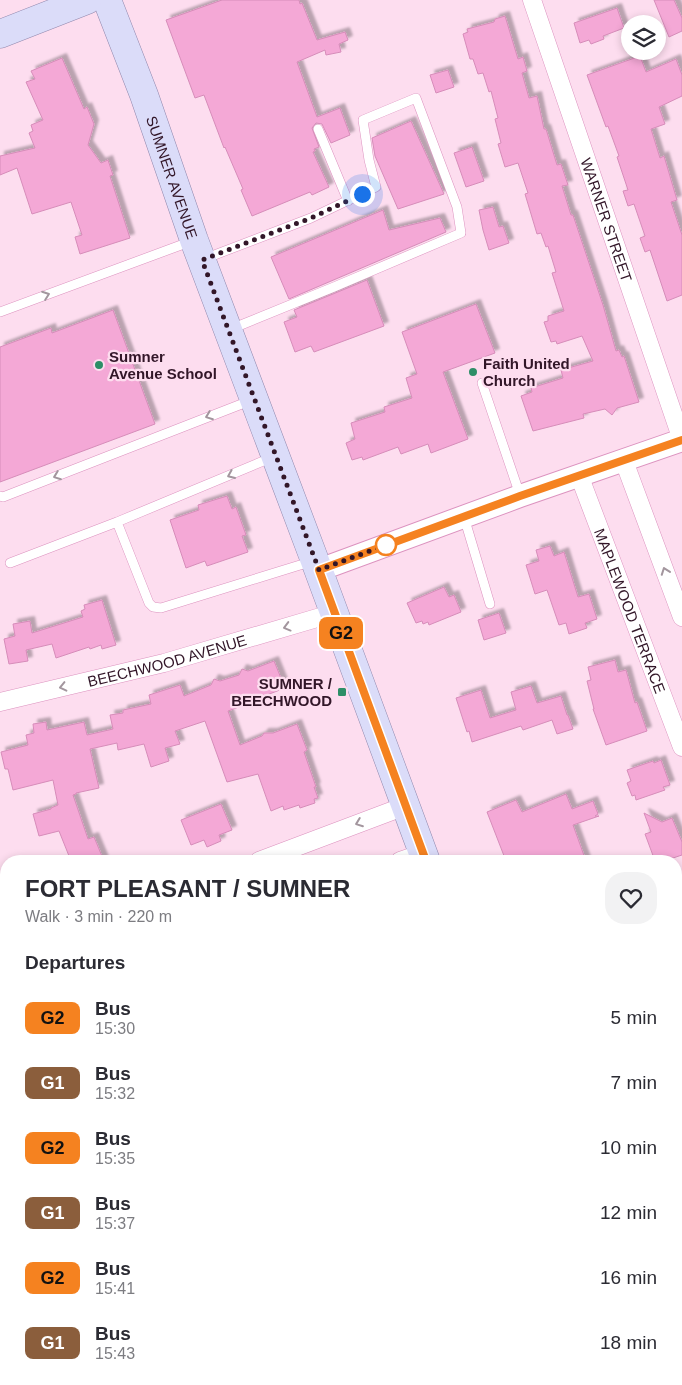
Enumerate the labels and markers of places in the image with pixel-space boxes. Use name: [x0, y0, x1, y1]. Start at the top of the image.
place label: Sumner Avenue School: [109, 348, 217, 382]
place label: Faith United Church: [483, 355, 570, 389]
marker: Sumner Avenue School: [93, 359, 105, 371]
marker: Faith United Church: [467, 366, 479, 378]
unlabelled marker: [375, 534, 397, 556]
place label: SUMNER / BEECHWOOD: [231, 675, 333, 709]
marker: SUMNER / BEECHWOOD: [336, 686, 348, 698]

